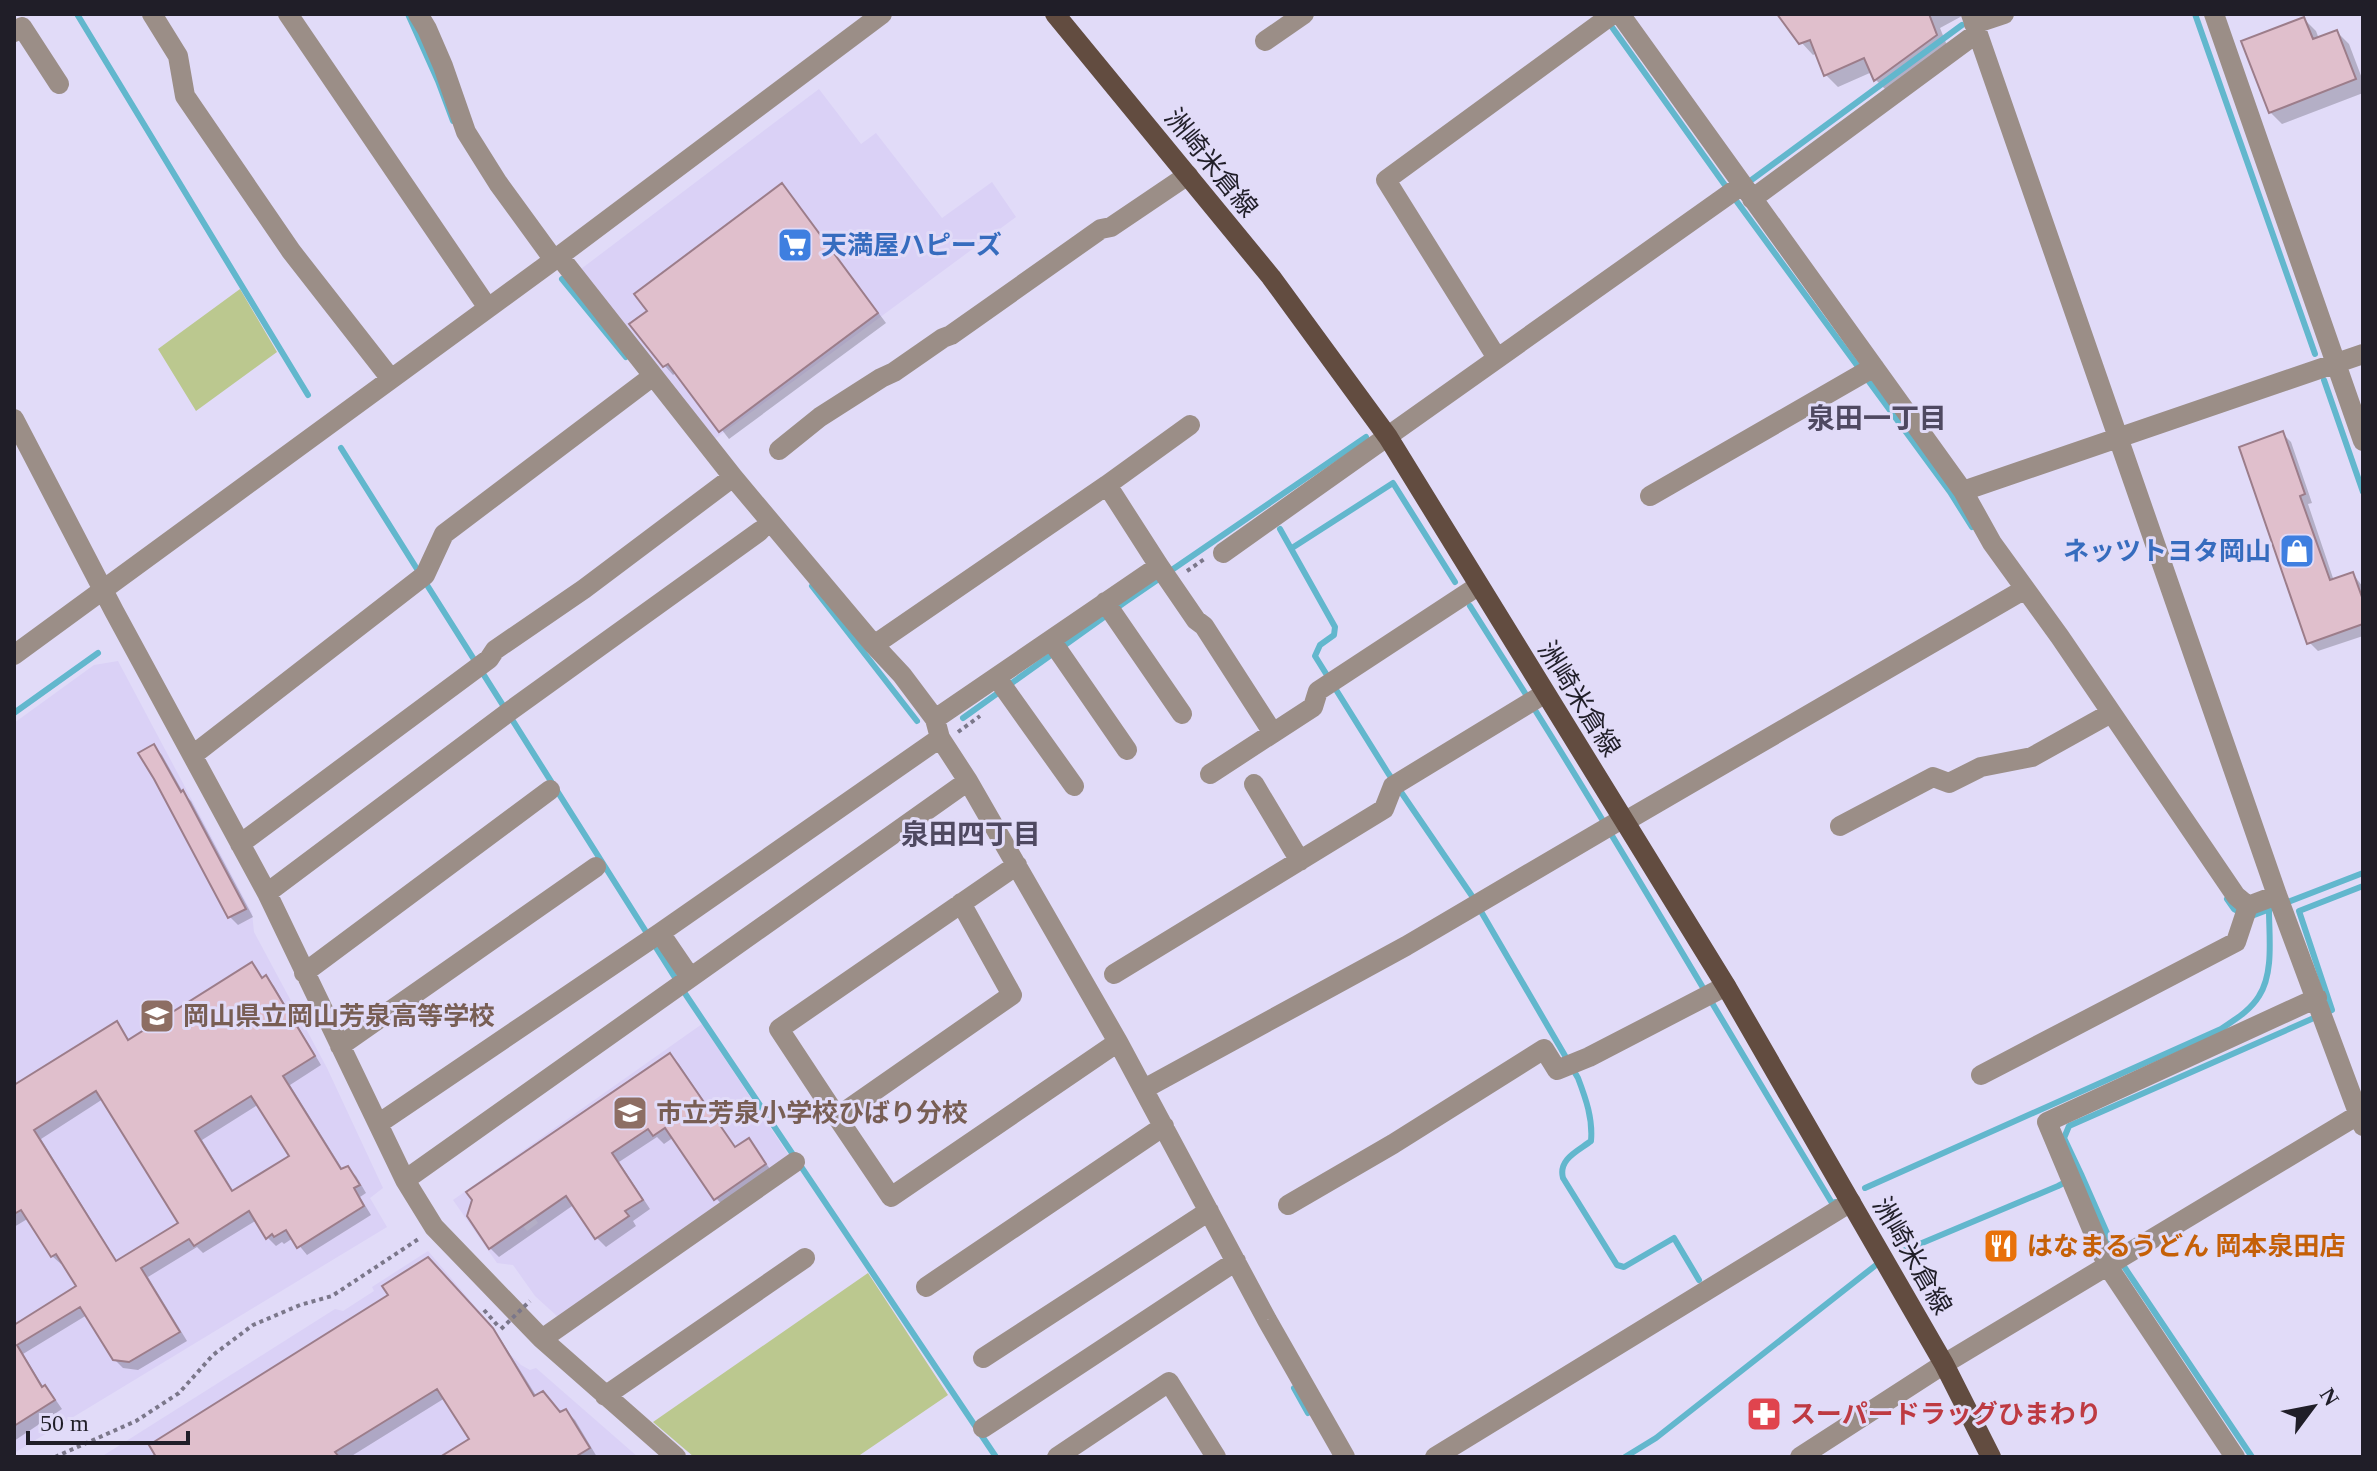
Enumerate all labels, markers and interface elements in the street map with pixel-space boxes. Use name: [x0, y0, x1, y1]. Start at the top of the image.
street label: 洲崎米倉線: [1159, 103, 1263, 223]
supermarket icon: 天満屋ハピーズ: [776, 226, 814, 264]
place label: 天満屋ハピーズ: [821, 231, 1002, 260]
district label: 泉田一丁目: [1807, 403, 1947, 434]
shop icon: ネッツトヨタ岡山: [2278, 532, 2316, 570]
place label: ネッツトヨタ岡山: [2063, 537, 2271, 566]
street label: 洲崎米倉線: [1532, 636, 1626, 762]
district label: 泉田四丁目: [901, 819, 1041, 850]
school or university icon: 岡山県立岡山芳泉高等学校: [138, 997, 176, 1035]
place label: 岡山県立岡山芳泉高等学校: [183, 1002, 495, 1031]
school or university icon: 市立芳泉小学校ひばり分校: [611, 1094, 649, 1132]
place label: 市立芳泉小学校ひばり分校: [656, 1099, 968, 1128]
street label: 洲崎米倉線: [1867, 1192, 1957, 1320]
restaurant icon: はなまるうどん 岡本泉田店: [1982, 1227, 2020, 1265]
place label: はなまるうどん 岡本泉田店: [2027, 1232, 2346, 1261]
north arrow: [2273, 1367, 2353, 1447]
text: N: [2315, 1383, 2344, 1410]
scale bar: [28, 1395, 188, 1445]
pharmacy icon: スーパードラッグひまわり: [1745, 1395, 1783, 1433]
place label: スーパードラッグひまわり: [1790, 1400, 2102, 1429]
text: 50 m: [40, 1410, 89, 1436]

